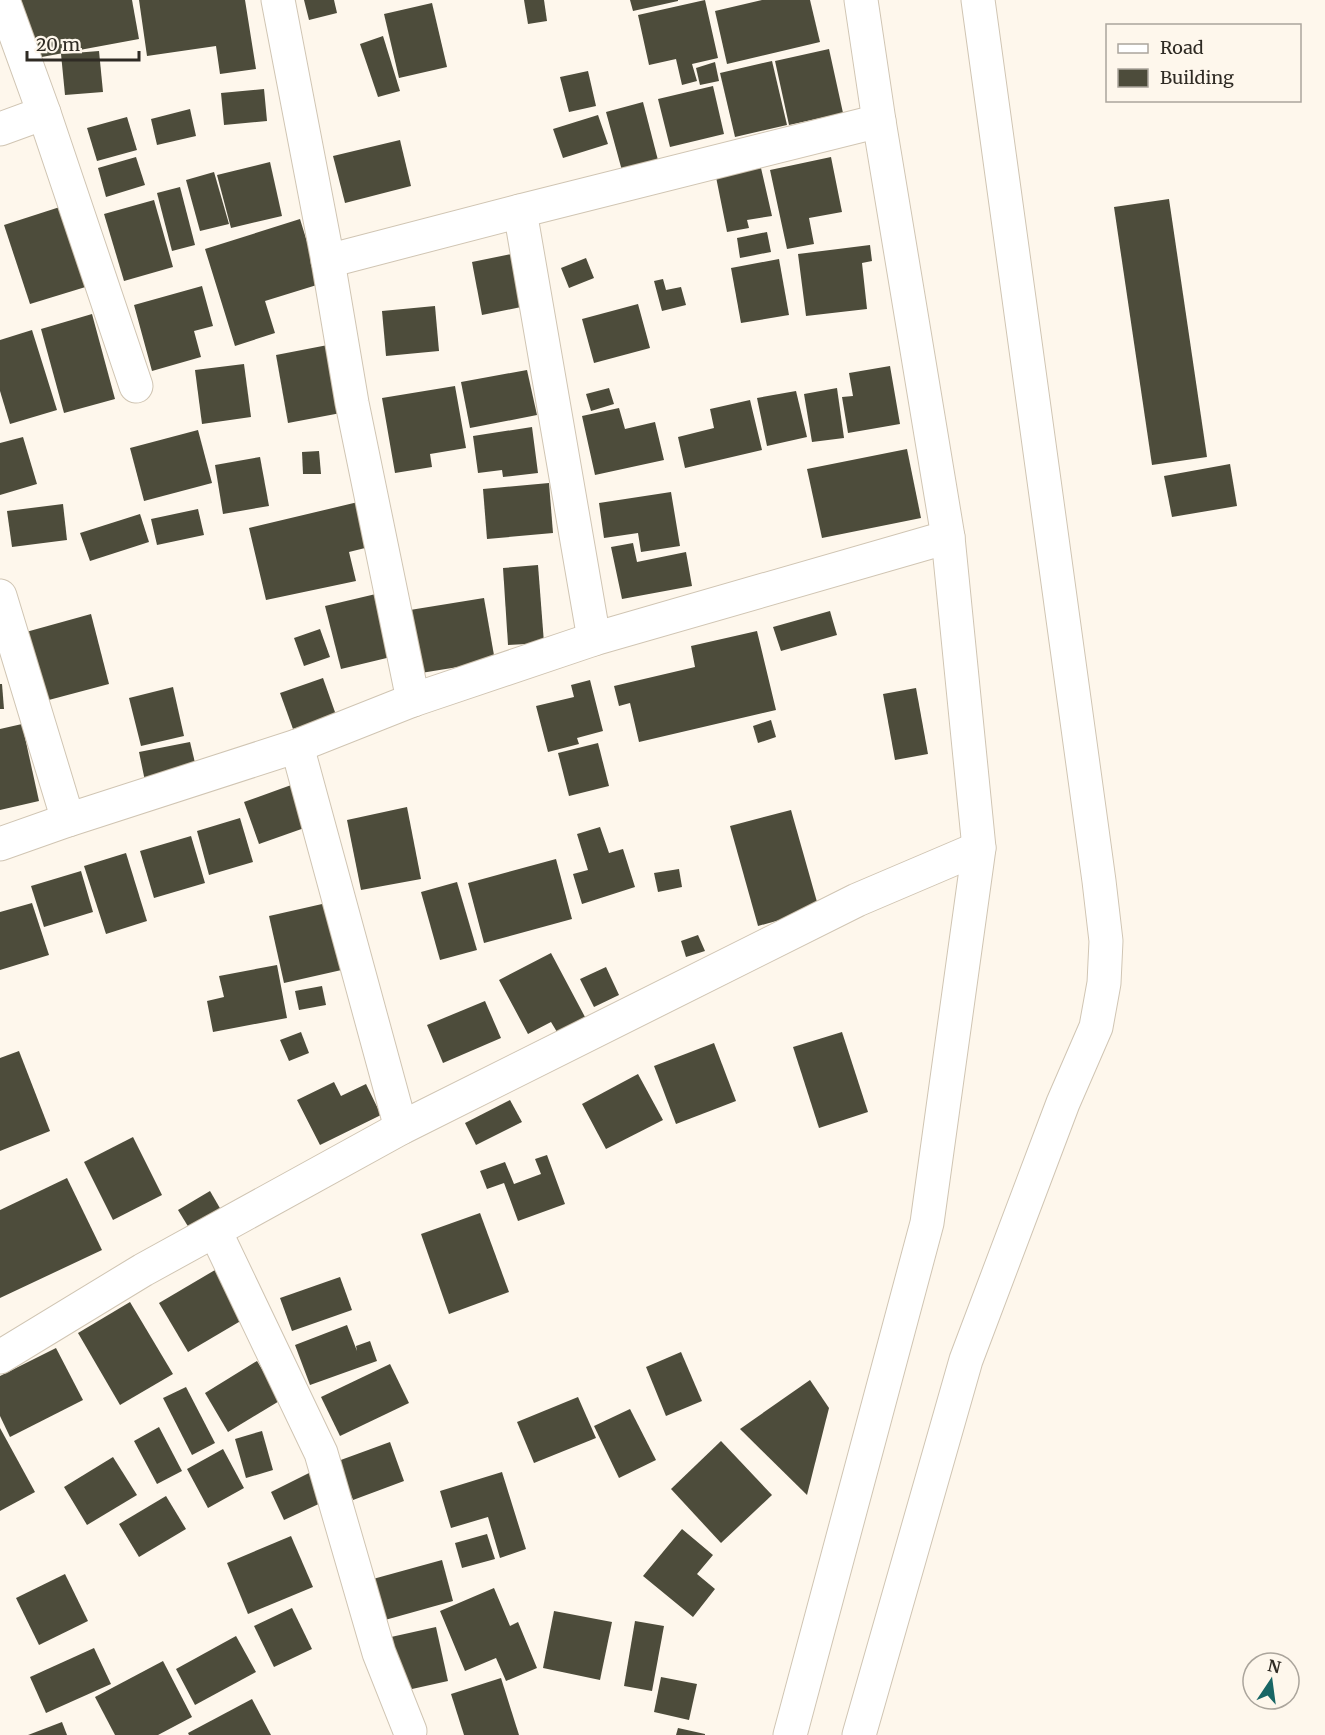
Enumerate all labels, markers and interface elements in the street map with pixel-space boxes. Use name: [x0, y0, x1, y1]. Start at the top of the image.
scale bar: [27, 24, 140, 62]
legend: [1106, 24, 1301, 102]
text: 20 m: [36, 33, 80, 56]
text: Road: [1160, 36, 1204, 59]
text: Building: [1160, 66, 1234, 89]
north arrow: [1241, 1651, 1301, 1711]
text: N: [1266, 1655, 1283, 1678]

